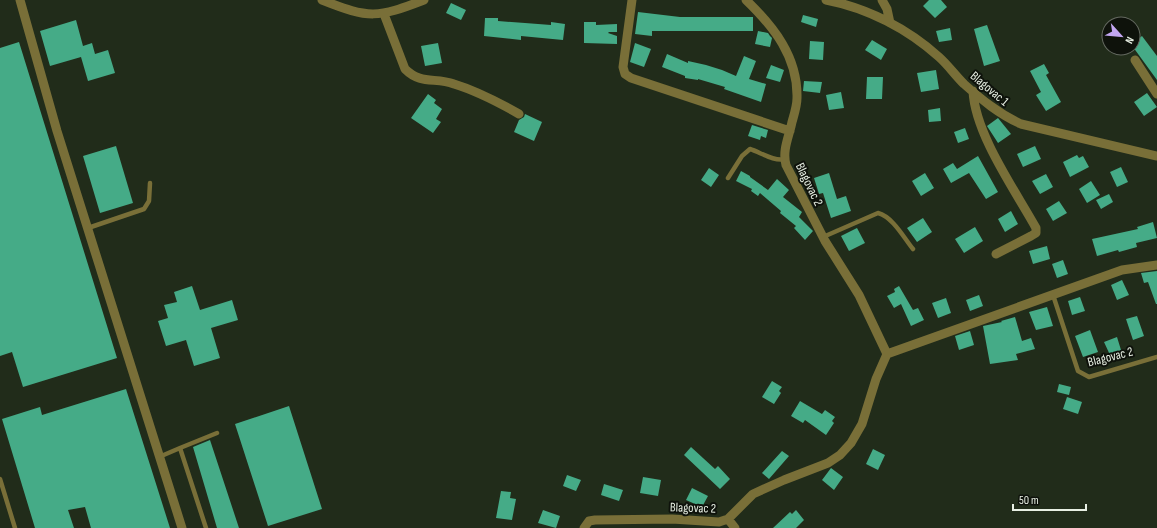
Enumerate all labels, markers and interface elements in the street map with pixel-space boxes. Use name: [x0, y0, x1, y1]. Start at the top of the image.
north arrow: [1101, 16, 1141, 56]
text: N: [1122, 35, 1137, 46]
street label: Blagovac 1: [967, 68, 1012, 110]
street label: Blagovac 2: [792, 160, 826, 209]
street label: Blagovac 2: [1086, 344, 1135, 370]
scale bar: [1013, 486, 1086, 512]
text: 50 m: [1019, 493, 1039, 508]
street label: Blagovac 2: [670, 499, 716, 517]

